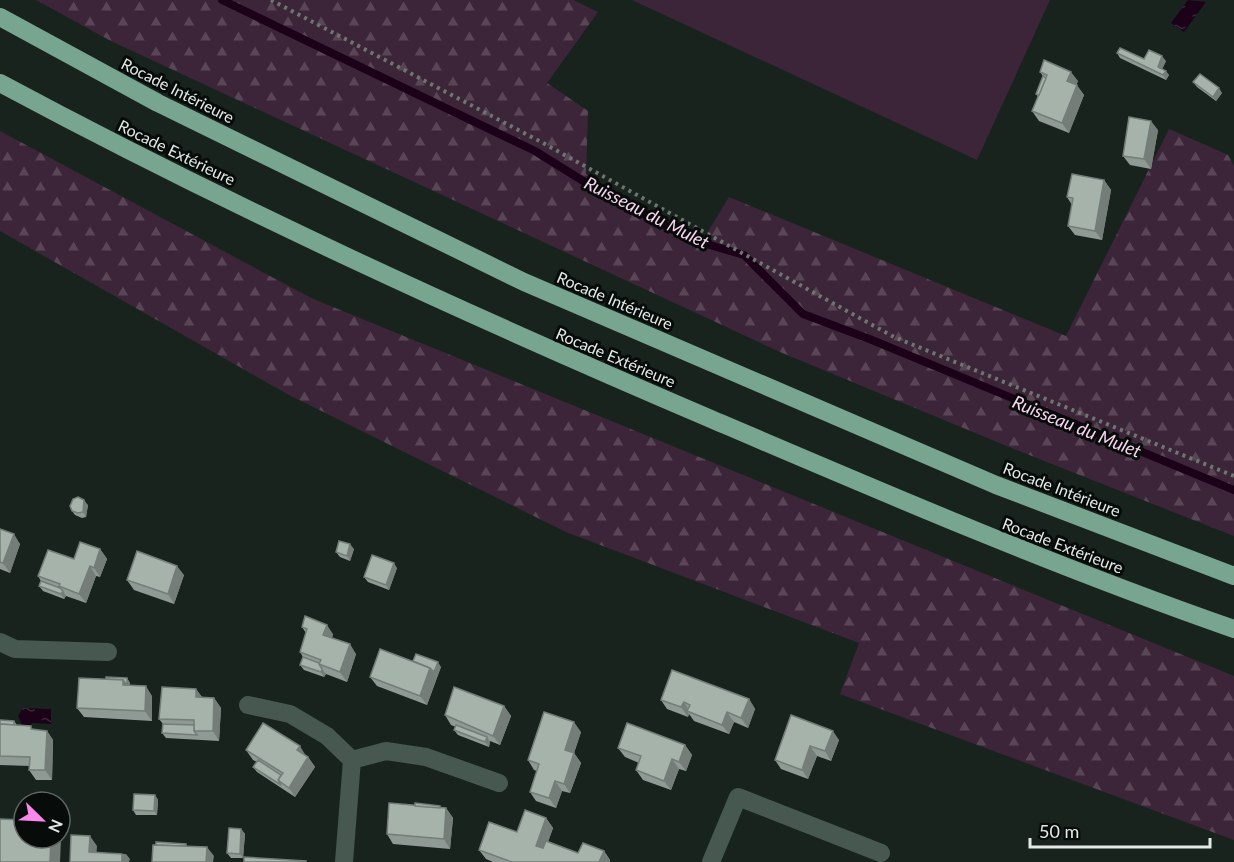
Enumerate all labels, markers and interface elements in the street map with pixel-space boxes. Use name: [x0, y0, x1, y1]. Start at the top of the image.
street label: Rocade Intérieure: [118, 53, 238, 127]
street label: Rocade Extérieure: [115, 115, 239, 189]
water label: Ruisseau du Mulet: [581, 171, 714, 253]
street label: Rocade Intérieure: [554, 267, 676, 333]
street label: Rocade Extérieure: [553, 323, 679, 391]
water label: Ruisseau du Mulet: [1009, 390, 1145, 462]
street label: Rocade Intérieure: [1001, 458, 1123, 520]
street label: Rocade Extérieure: [1000, 513, 1126, 577]
north arrow: [12, 790, 72, 850]
scale bar: [1030, 811, 1210, 849]
text: N: [45, 817, 67, 836]
text: 50 m: [1039, 820, 1079, 842]

